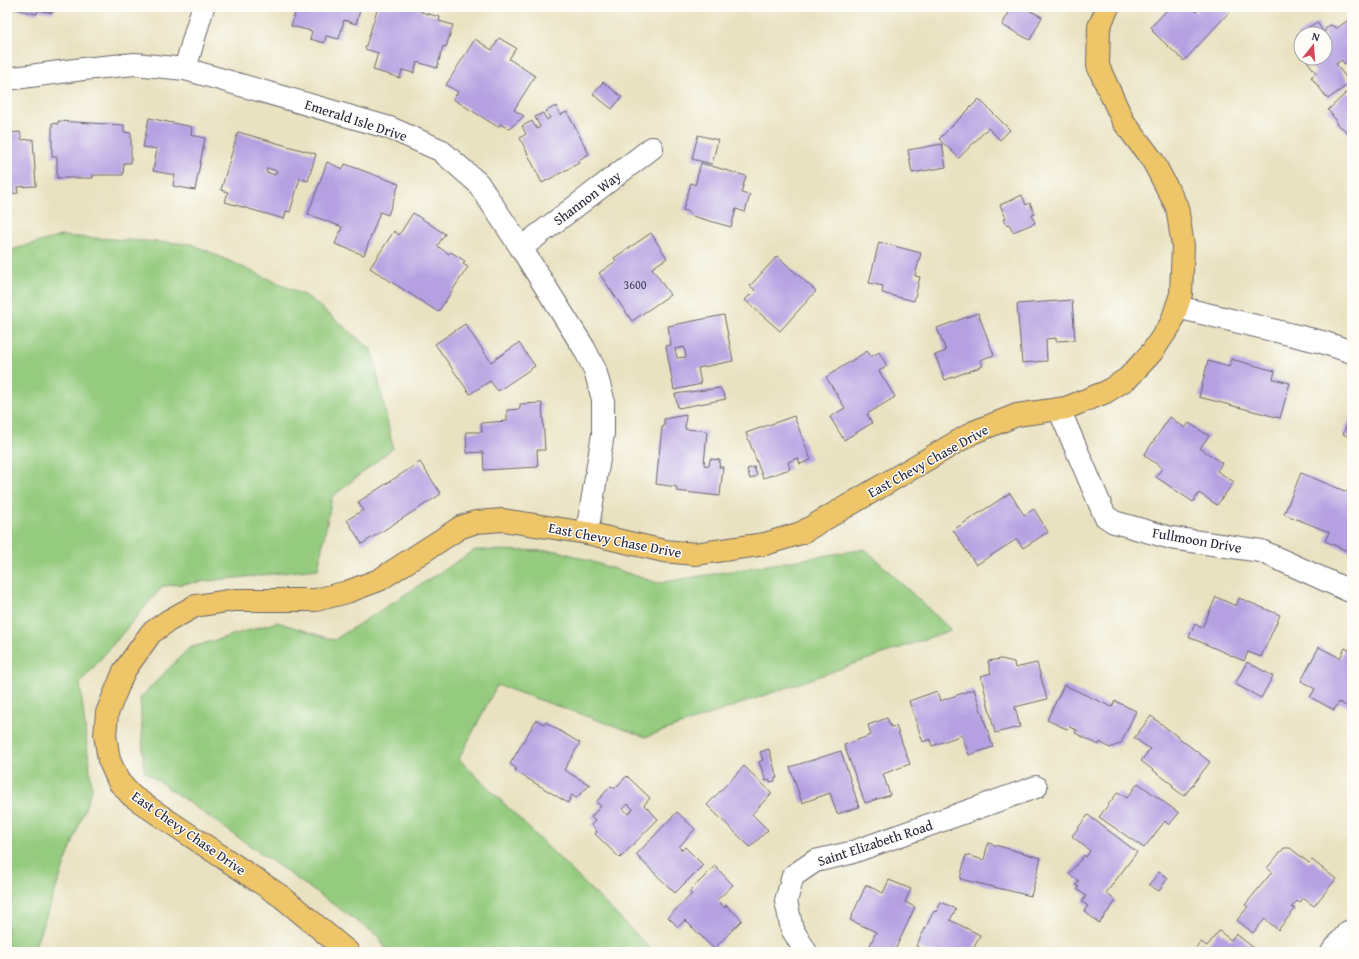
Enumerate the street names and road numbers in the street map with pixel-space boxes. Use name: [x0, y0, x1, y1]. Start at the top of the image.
street label: Emerald Isle Drive: [302, 94, 410, 146]
street label: Shannon Way: [549, 166, 625, 230]
street label: East Chevy Chase Drive: [864, 419, 992, 502]
street label: East Chevy Chase Drive: [547, 517, 684, 563]
street label: Fullmoon Drive: [1151, 522, 1244, 558]
street label: East Chevy Chase Drive: [128, 786, 250, 880]
street label: Saint Elizabeth Road: [815, 815, 936, 871]

